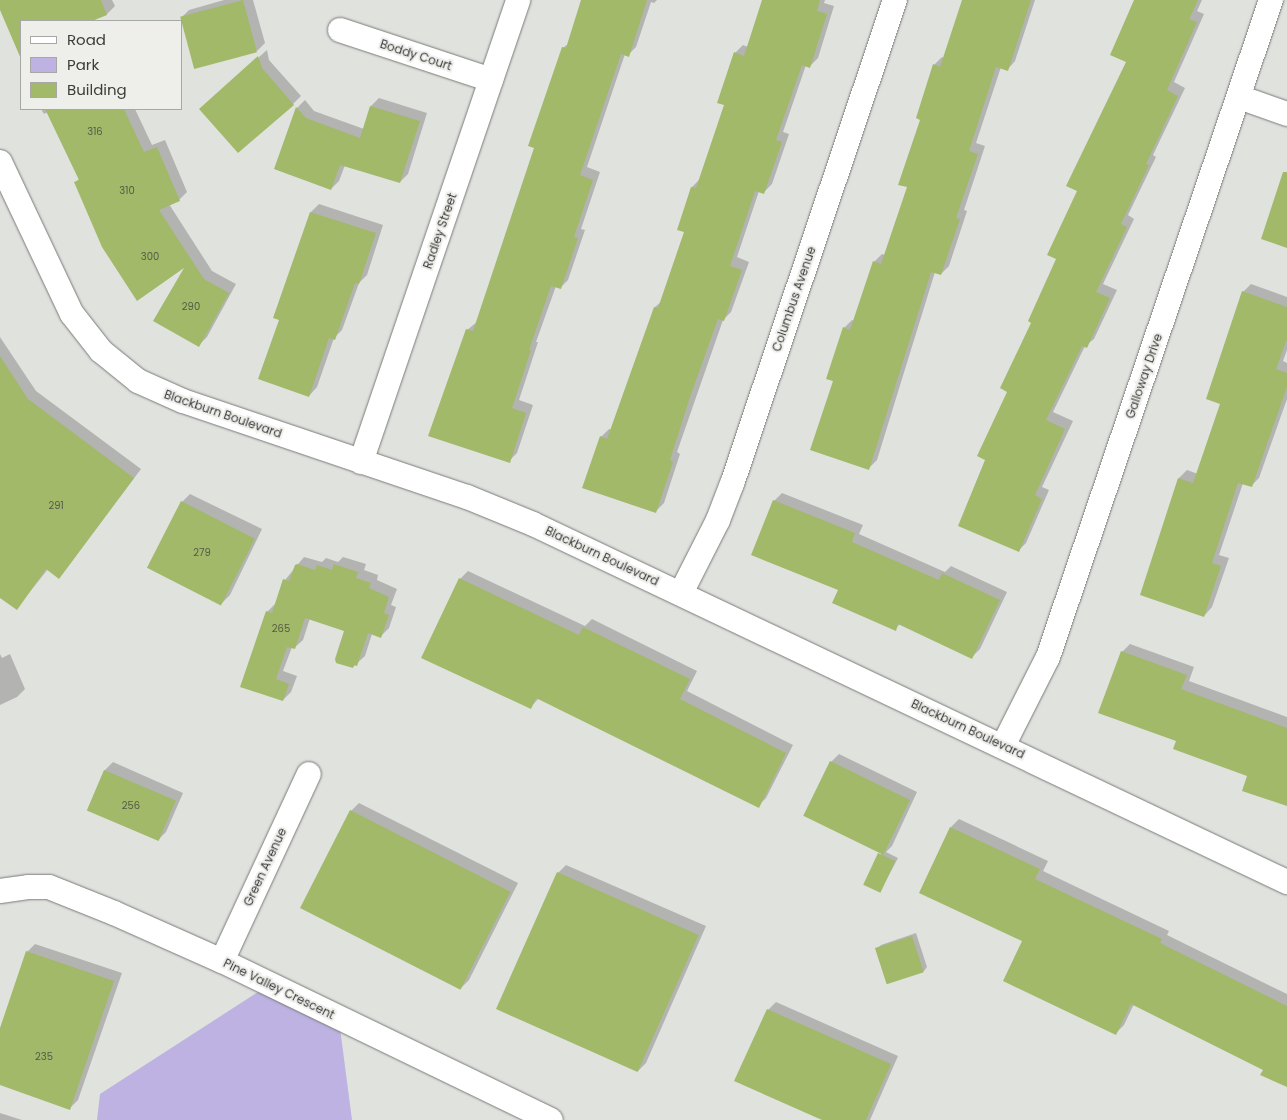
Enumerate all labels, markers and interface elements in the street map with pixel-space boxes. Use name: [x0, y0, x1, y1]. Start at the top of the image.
legend: [20, 20, 182, 110]
text: Road: [67, 29, 106, 50]
street label: Boddy Court: [378, 37, 454, 73]
text: Park: [67, 54, 99, 75]
text: Building: [67, 79, 127, 100]
house number: 316: [87, 126, 103, 138]
house number: 310: [119, 185, 135, 197]
street label: Radley Street: [420, 191, 460, 271]
street label: Columbus Avenue: [769, 245, 819, 353]
house number: 300: [141, 251, 159, 263]
house number: 290: [182, 301, 200, 313]
street label: Galloway Drive: [1123, 332, 1165, 420]
street label: Blackburn Boulevard: [162, 387, 284, 441]
house number: 291: [48, 500, 64, 512]
street label: Blackburn Boulevard: [543, 523, 661, 589]
house number: 279: [193, 547, 211, 559]
house number: 265: [272, 623, 290, 635]
street label: Blackburn Boulevard: [909, 696, 1027, 762]
house number: 256: [122, 800, 140, 812]
street label: Green Avenue: [241, 826, 289, 908]
street label: Pine Valley Crescent: [221, 956, 337, 1022]
house number: 235: [35, 1051, 53, 1063]

